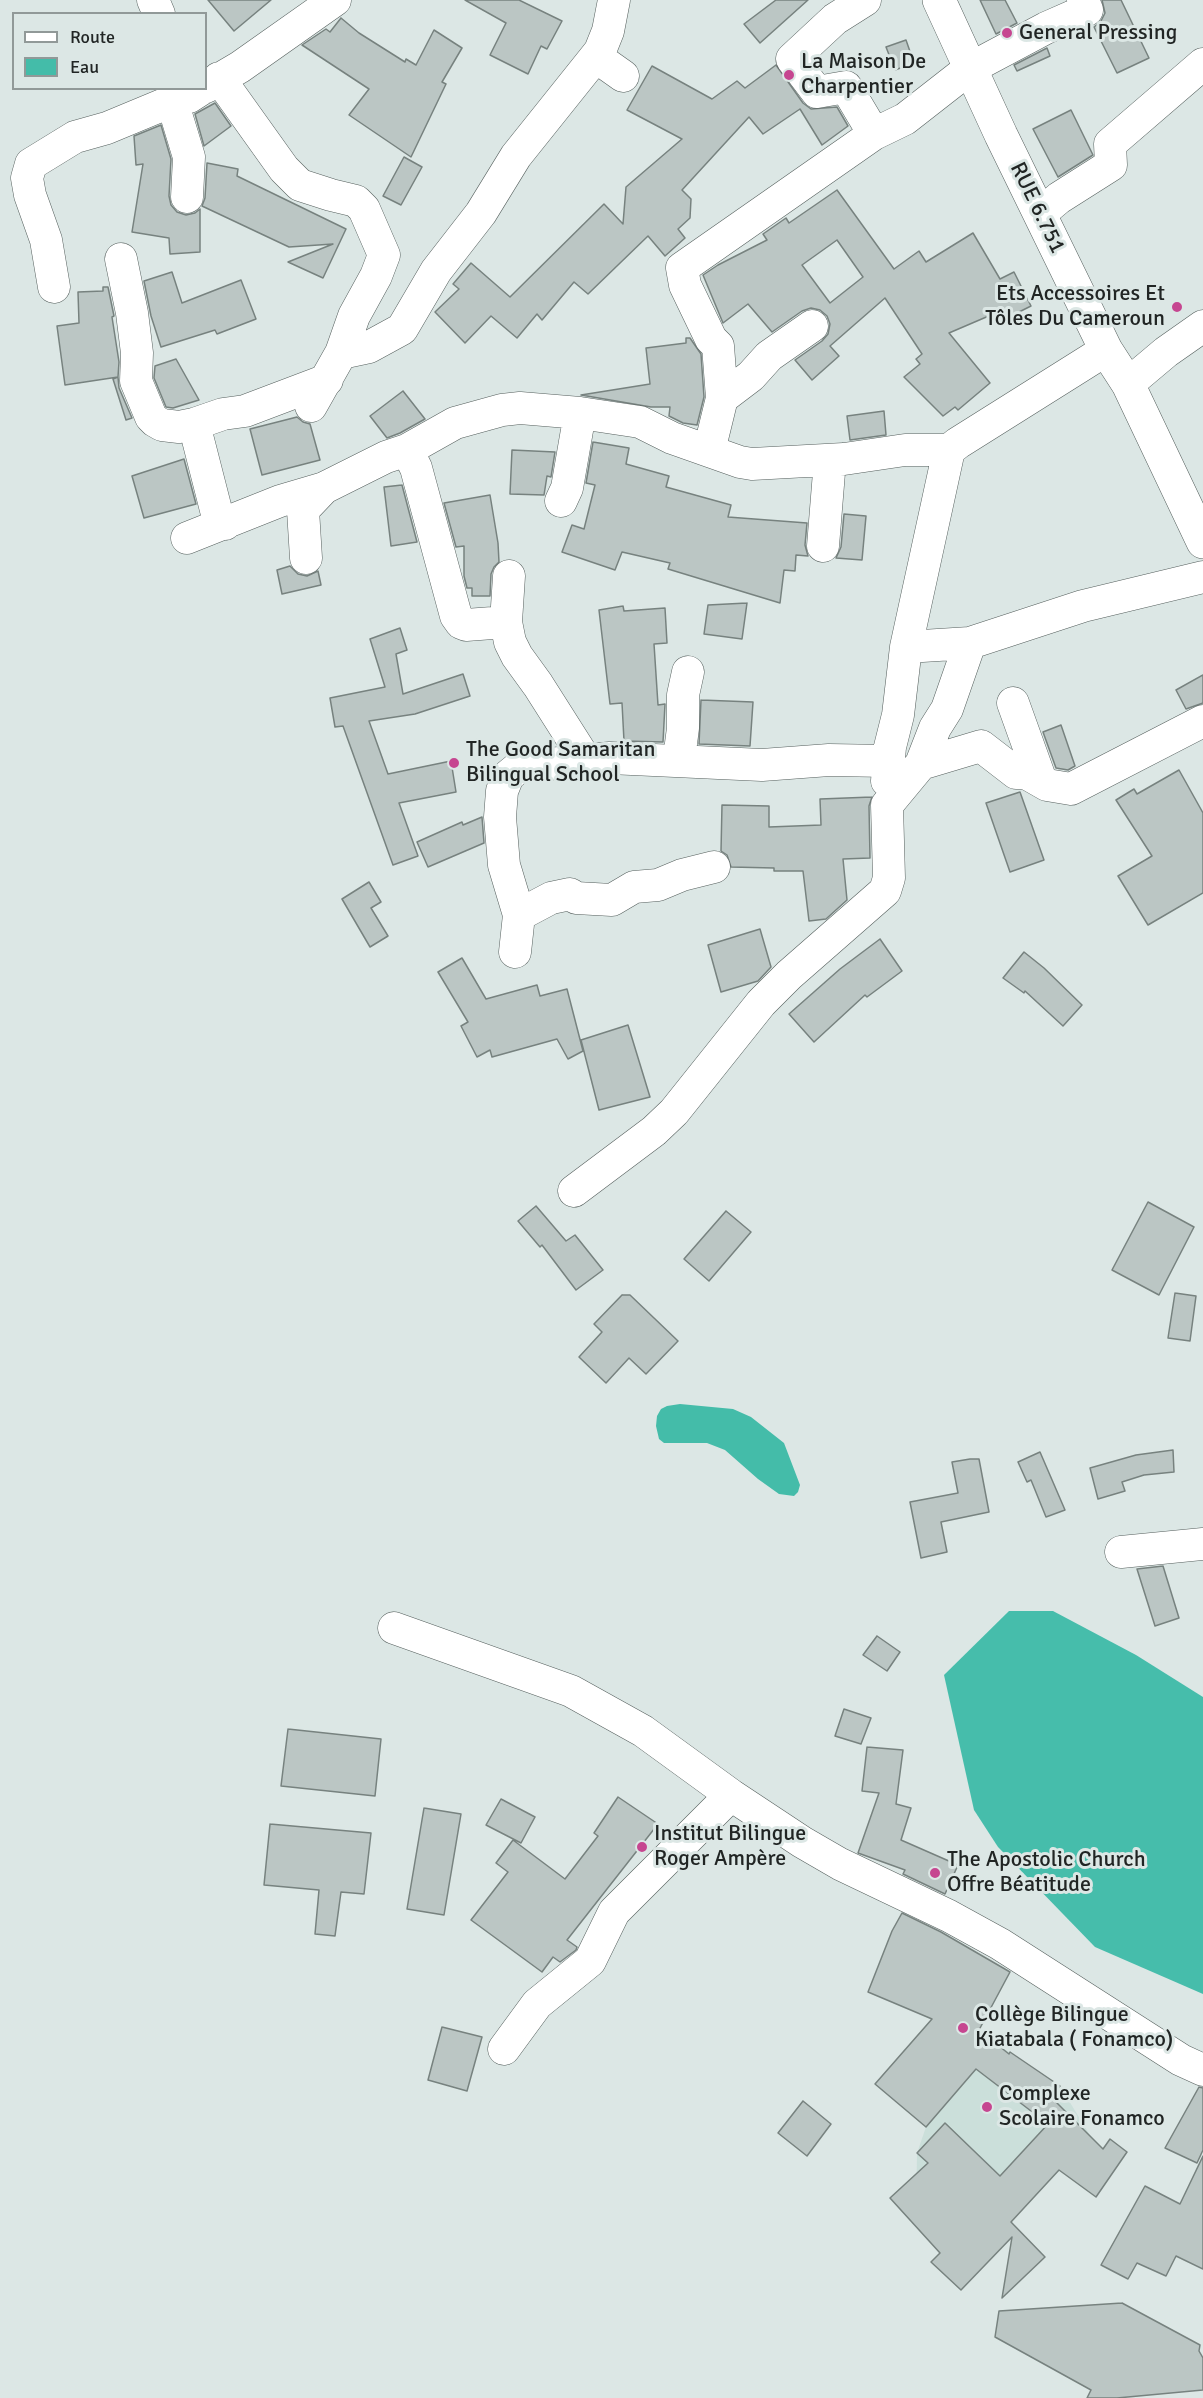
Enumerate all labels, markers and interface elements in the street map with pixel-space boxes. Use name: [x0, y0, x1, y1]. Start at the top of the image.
legend: [12, 12, 207, 90]
place label: General Pressing: [1019, 20, 1177, 46]
text: Route: [70, 26, 115, 48]
marker: General Pressing: [1000, 26, 1014, 40]
place label: La Maison De Charpentier: [801, 49, 926, 100]
text: Eau: [70, 56, 99, 78]
marker: La Maison De Charpentier: [782, 68, 796, 82]
street label: RUE 6.751: [1004, 158, 1070, 258]
place label: Ets Accessoires Et Tôles Du Cameroun: [985, 281, 1165, 332]
marker: Ets Accessoires Et Tôles Du Cameroun: [1170, 300, 1184, 314]
place label: The Good Samaritan Bilingual School: [466, 737, 655, 788]
marker: The Good Samaritan Bilingual School: [447, 756, 461, 770]
place label: Institut Bilingue Roger Ampère: [654, 1821, 806, 1873]
marker: Institut Bilingue Roger Ampère: [635, 1840, 649, 1854]
place label: The Apostolic Church Offre Béatitude: [947, 1847, 1146, 1898]
marker: The Apostolic Church Offre Béatitude: [928, 1866, 942, 1880]
place label: Collège Bilingue Kiatabala ( Fonamco): [975, 2002, 1173, 2054]
marker: Collège Bilingue Kiatabala ( Fonamco): [956, 2021, 970, 2035]
place label: Complexe Scolaire Fonamco: [999, 2081, 1165, 2132]
marker: Complexe Scolaire Fonamco: [980, 2100, 994, 2114]

